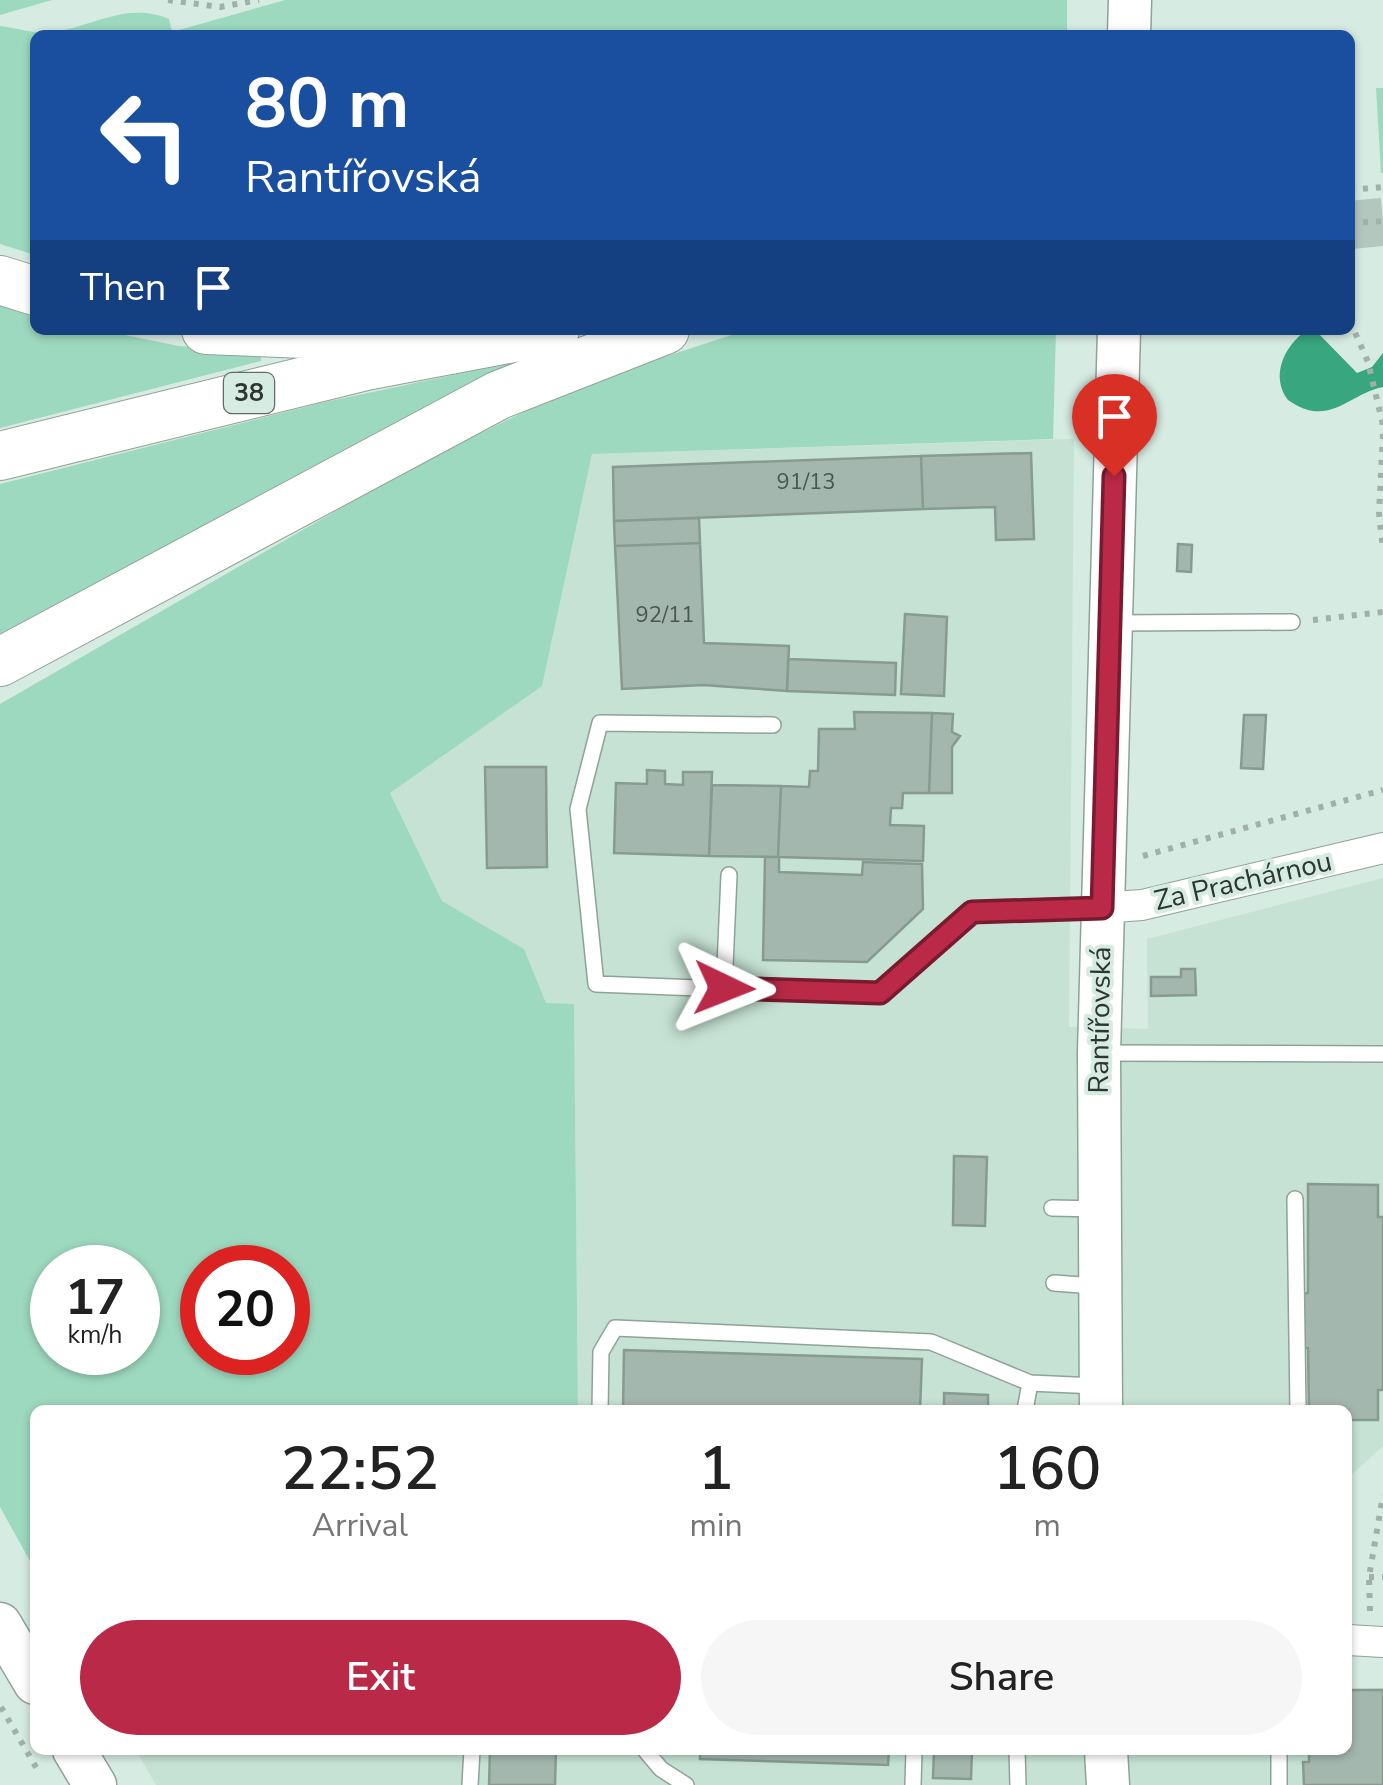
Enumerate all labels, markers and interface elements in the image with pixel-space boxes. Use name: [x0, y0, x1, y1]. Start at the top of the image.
text: 80 m: [245, 56, 409, 152]
icon: left: [80, 70, 210, 200]
text: Rantířovská: [245, 147, 482, 208]
icon: arrive: [186, 260, 241, 315]
text: Then: [80, 262, 166, 313]
road number: 38: [224, 373, 274, 413]
pin: [1072, 374, 1157, 477]
icon: arrive: [1087, 389, 1142, 444]
house number: 91/13: [776, 467, 836, 497]
house number: 92/11: [635, 600, 695, 630]
street label: Za Prachárnou: [1150, 842, 1336, 920]
position arrow: [672, 936, 776, 1040]
street label: Rantířovská: [1080, 946, 1120, 1094]
speed limit sign: 20: [180, 1245, 310, 1375]
text: 17: [65, 1263, 125, 1332]
text: km/h: [67, 1318, 123, 1352]
text: 22:52: [281, 1428, 439, 1510]
text: 1: [698, 1428, 734, 1510]
text: 160: [993, 1428, 1101, 1510]
text: Arrival: [312, 1504, 408, 1547]
text: min: [690, 1504, 743, 1547]
text: m: [1034, 1504, 1061, 1547]
button: Exit: [80, 1620, 681, 1735]
button: Share: [701, 1620, 1302, 1735]

